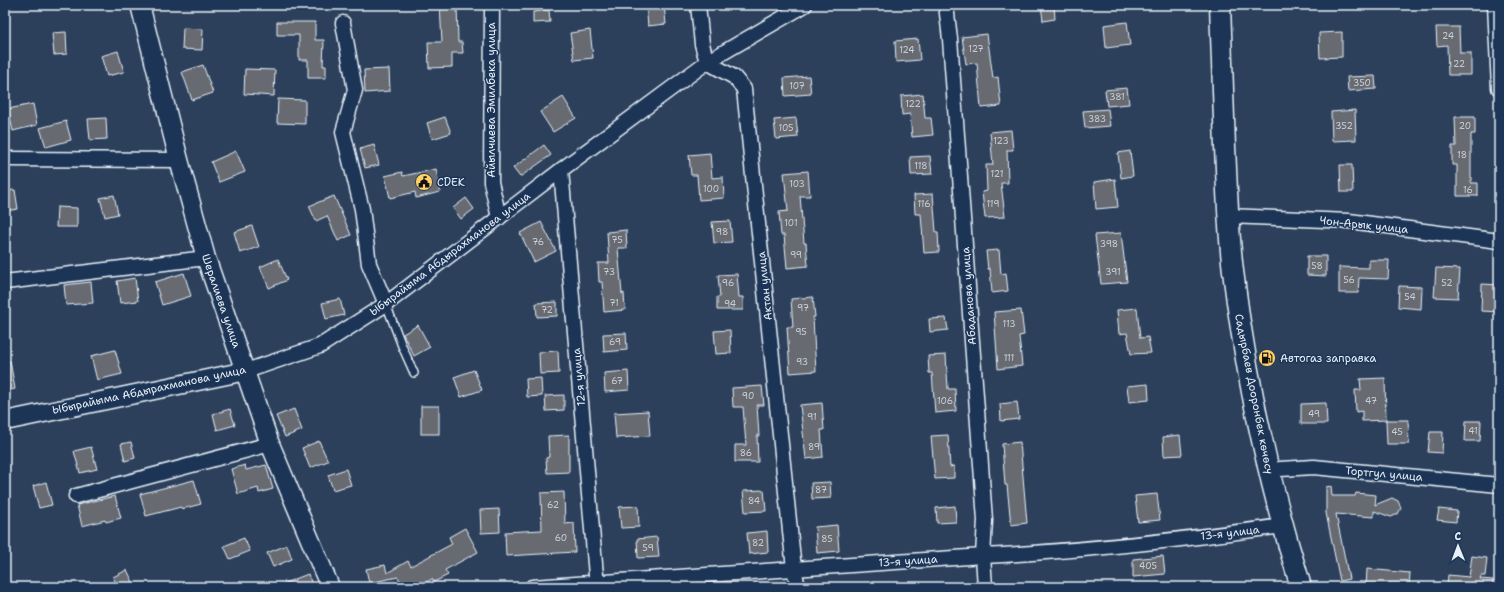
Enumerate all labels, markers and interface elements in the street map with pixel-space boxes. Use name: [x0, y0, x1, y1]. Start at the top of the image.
street label: Айылчиева Эмилбека улица: [484, 22, 499, 178]
house number: 24: [1442, 30, 1454, 42]
house number: 127: [968, 43, 984, 55]
house number: 124: [899, 44, 915, 56]
house number: 22: [1453, 58, 1465, 70]
house number: 350: [1353, 77, 1371, 89]
house number: 107: [789, 80, 805, 92]
house number: 381: [1109, 91, 1125, 103]
house number: 122: [905, 98, 921, 110]
house number: 383: [1088, 113, 1106, 125]
house number: 352: [1335, 120, 1353, 132]
house number: 20: [1459, 120, 1471, 132]
house number: 105: [778, 122, 794, 134]
house number: 123: [993, 135, 1009, 147]
house number: 18: [1457, 149, 1467, 161]
house number: 118: [914, 160, 928, 172]
house number: 121: [991, 168, 1003, 180]
public building icon: CDEK: [414, 172, 434, 192]
place label: CDEK: [437, 175, 465, 190]
house number: 103: [789, 178, 805, 190]
house number: 100: [703, 183, 719, 195]
house number: 16: [1463, 184, 1473, 196]
street label: Ыбырайыма Абдырахманова улица: [367, 188, 534, 319]
house number: 116: [917, 198, 931, 210]
house number: 119: [986, 198, 1000, 210]
street label: Чон-Арык улица: [1319, 213, 1409, 237]
house number: 101: [784, 217, 798, 229]
house number: 98: [716, 226, 728, 238]
house number: 75: [611, 234, 623, 246]
house number: 76: [532, 236, 544, 248]
house number: 398: [1100, 238, 1118, 250]
street label: Абаданова улица: [958, 246, 980, 346]
house number: 99: [790, 249, 802, 261]
street label: Актан улица: [754, 251, 776, 321]
street label: Шералиева улица: [198, 252, 244, 350]
house number: 58: [1311, 260, 1323, 272]
house number: 73: [603, 266, 615, 278]
house number: 391: [1105, 266, 1121, 278]
house number: 56: [1343, 274, 1355, 286]
house number: 96: [722, 277, 734, 289]
house number: 52: [1441, 277, 1453, 289]
house number: 54: [1404, 291, 1416, 303]
house number: 71: [609, 297, 619, 309]
house number: 94: [724, 298, 736, 310]
house number: 97: [797, 302, 809, 314]
house number: 72: [541, 304, 553, 316]
street label: Садырбаев Дооронбек көчөсү: [1231, 313, 1277, 476]
house number: 113: [1002, 318, 1016, 330]
house number: 95: [795, 326, 807, 338]
house number: 69: [609, 336, 621, 348]
street label: 12-я улица: [569, 347, 589, 407]
fuel station icon: Автогаз заправка: [1257, 348, 1277, 368]
place label: Автогаз заправка: [1280, 351, 1376, 366]
house number: 111: [1004, 352, 1014, 364]
house number: 93: [796, 356, 808, 368]
street label: Ыбырайыма Абдырахманова улица: [51, 362, 247, 418]
house number: 67: [611, 375, 623, 387]
house number: 90: [742, 390, 754, 402]
house number: 106: [937, 395, 953, 407]
house number: 47: [1365, 395, 1377, 407]
house number: 49: [1308, 408, 1320, 420]
house number: 91: [807, 411, 817, 423]
house number: 41: [1468, 425, 1478, 437]
house number: 45: [1391, 426, 1403, 438]
house number: 89: [808, 441, 820, 453]
house number: 86: [740, 447, 752, 459]
street label: Тортгул улица: [1345, 463, 1424, 485]
house number: 87: [815, 484, 827, 496]
house number: 84: [748, 495, 760, 507]
house number: 62: [547, 499, 559, 511]
street label: 13-я улица: [1200, 522, 1260, 544]
north arrow: [1438, 526, 1478, 566]
text: С: [1454, 529, 1462, 544]
house number: 60: [555, 532, 567, 544]
house number: 85: [821, 533, 833, 545]
house number: 82: [752, 537, 764, 549]
house number: 59: [642, 542, 654, 554]
street label: 13-я улица: [878, 551, 938, 571]
house number: 405: [1139, 560, 1157, 572]

